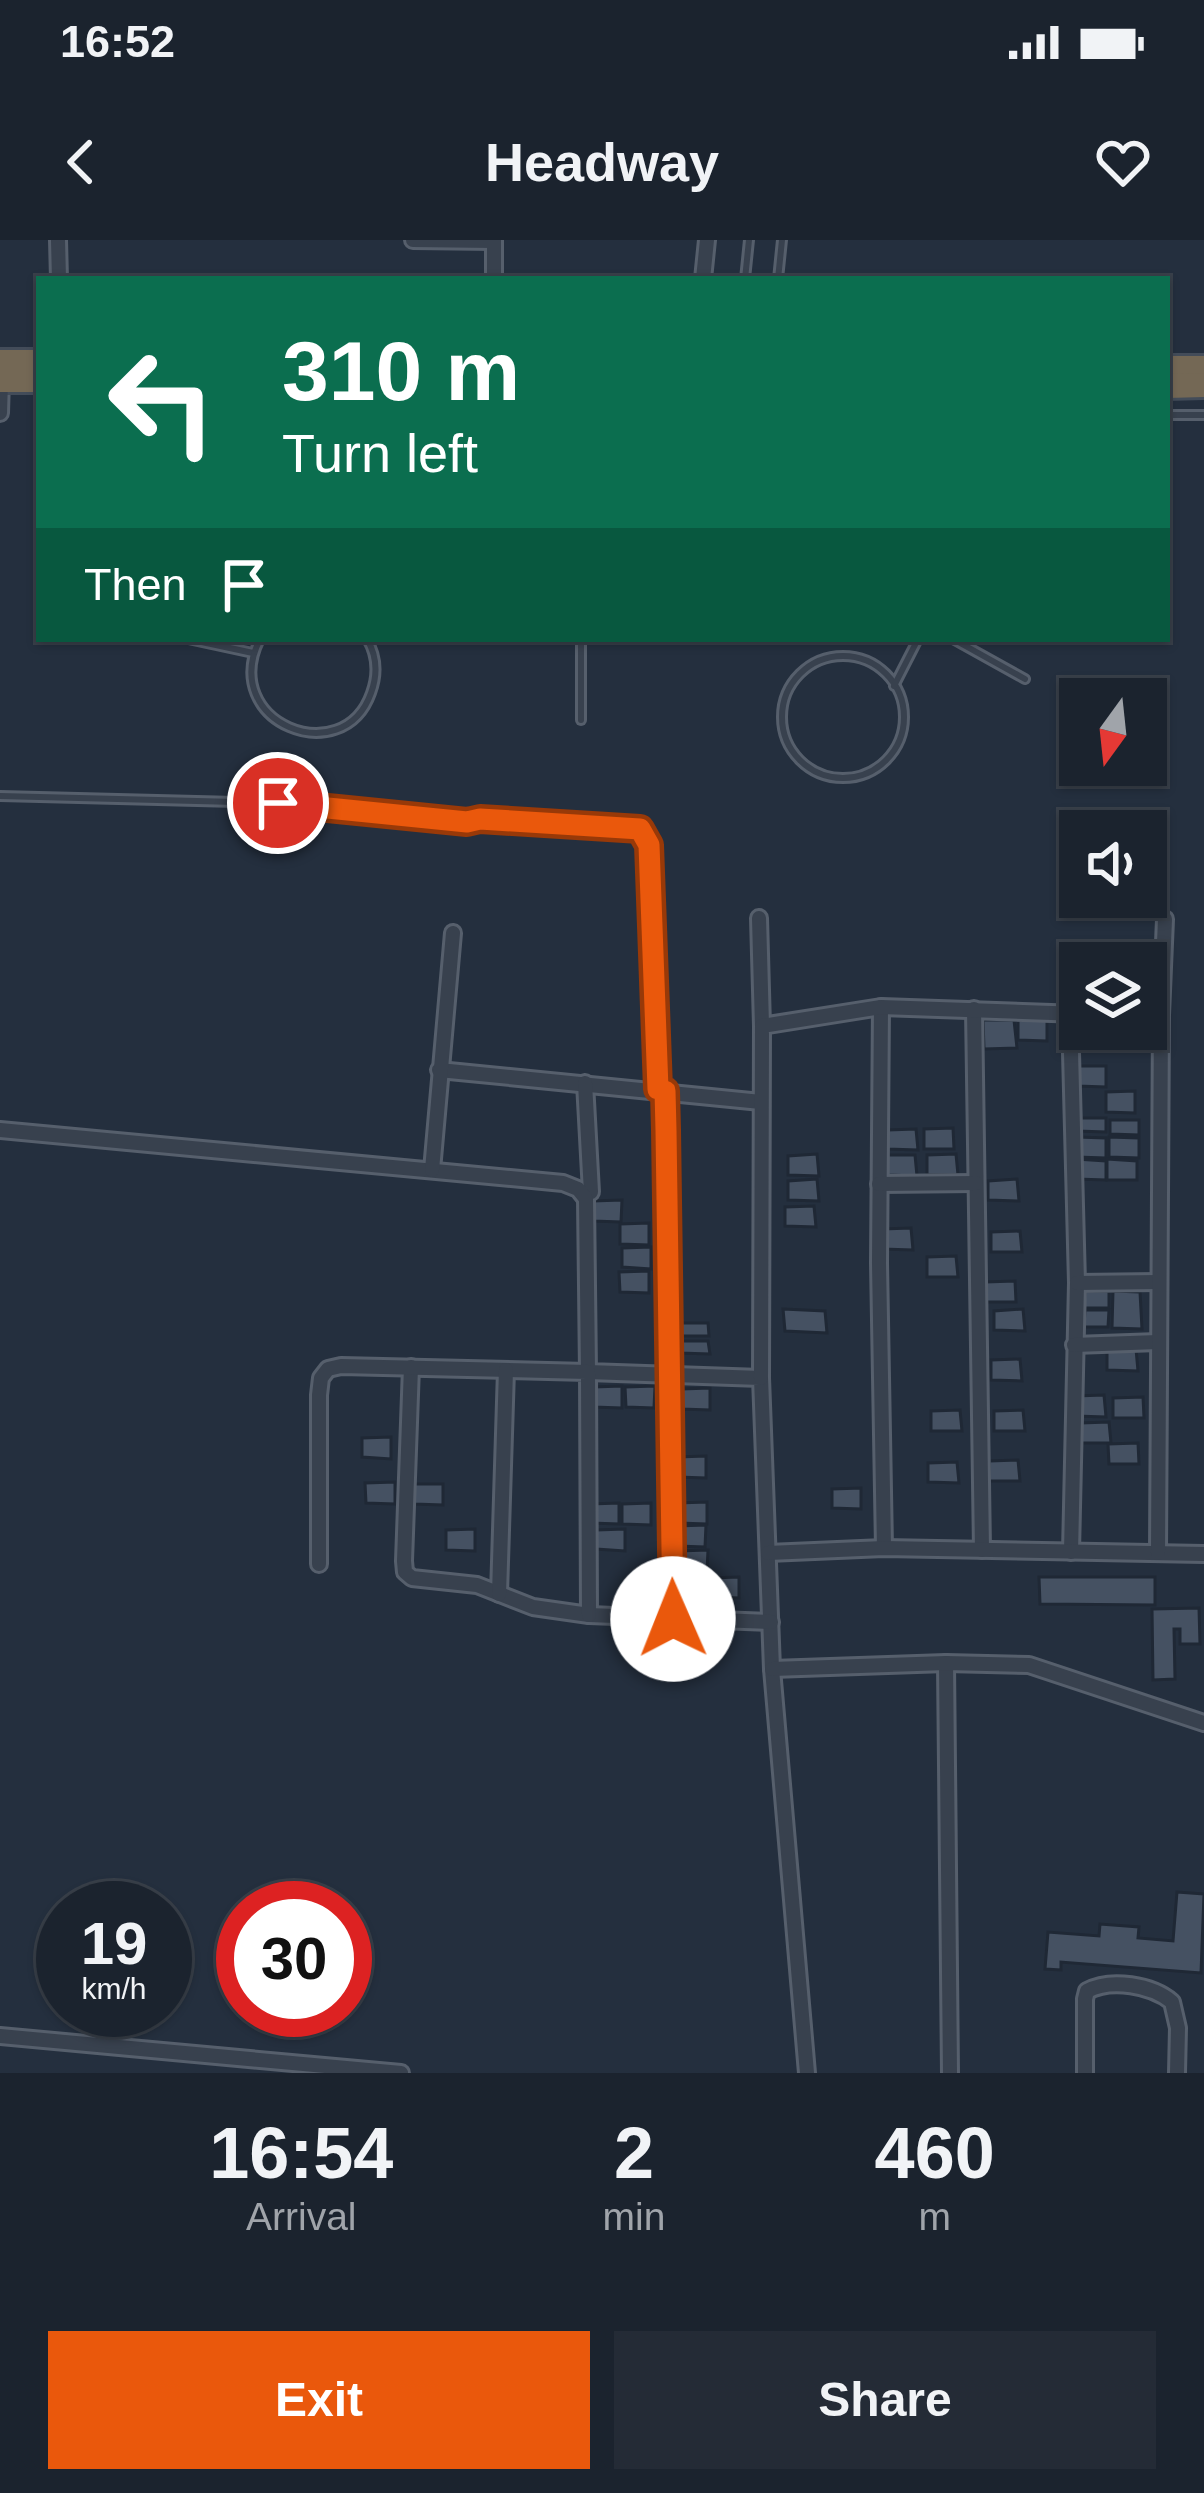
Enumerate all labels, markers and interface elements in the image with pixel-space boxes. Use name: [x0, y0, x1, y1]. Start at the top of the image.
text: 16:52: [60, 16, 175, 67]
icon: back: [48, 129, 114, 195]
icon: heart: [1090, 129, 1156, 195]
text: Headway: [485, 132, 719, 192]
icon: left: [84, 324, 240, 480]
text: 310 m: [282, 324, 520, 418]
text: Turn left: [282, 423, 478, 483]
icon: arrive: [211, 552, 277, 618]
text: Then: [84, 559, 187, 610]
north arrow: [1059, 678, 1167, 786]
map controls: [1059, 678, 1167, 1050]
pin: [227, 752, 329, 854]
icon: arrive: [245, 770, 311, 836]
button: sound: [1059, 810, 1167, 918]
button: layers: [1059, 942, 1167, 1050]
position arrow: [610, 1556, 736, 1682]
speed limit sign: 30: [216, 1881, 372, 2037]
text: 19: [81, 1910, 147, 1977]
text: km/h: [81, 1972, 147, 2005]
text: 16:54: [209, 2113, 393, 2193]
text: 2: [614, 2113, 654, 2193]
text: 460: [875, 2113, 995, 2193]
text: Arrival: [246, 2195, 357, 2238]
text: min: [603, 2195, 665, 2238]
text: m: [918, 2195, 951, 2238]
button: Exit: [48, 2331, 590, 2469]
button: Share: [614, 2331, 1156, 2469]

